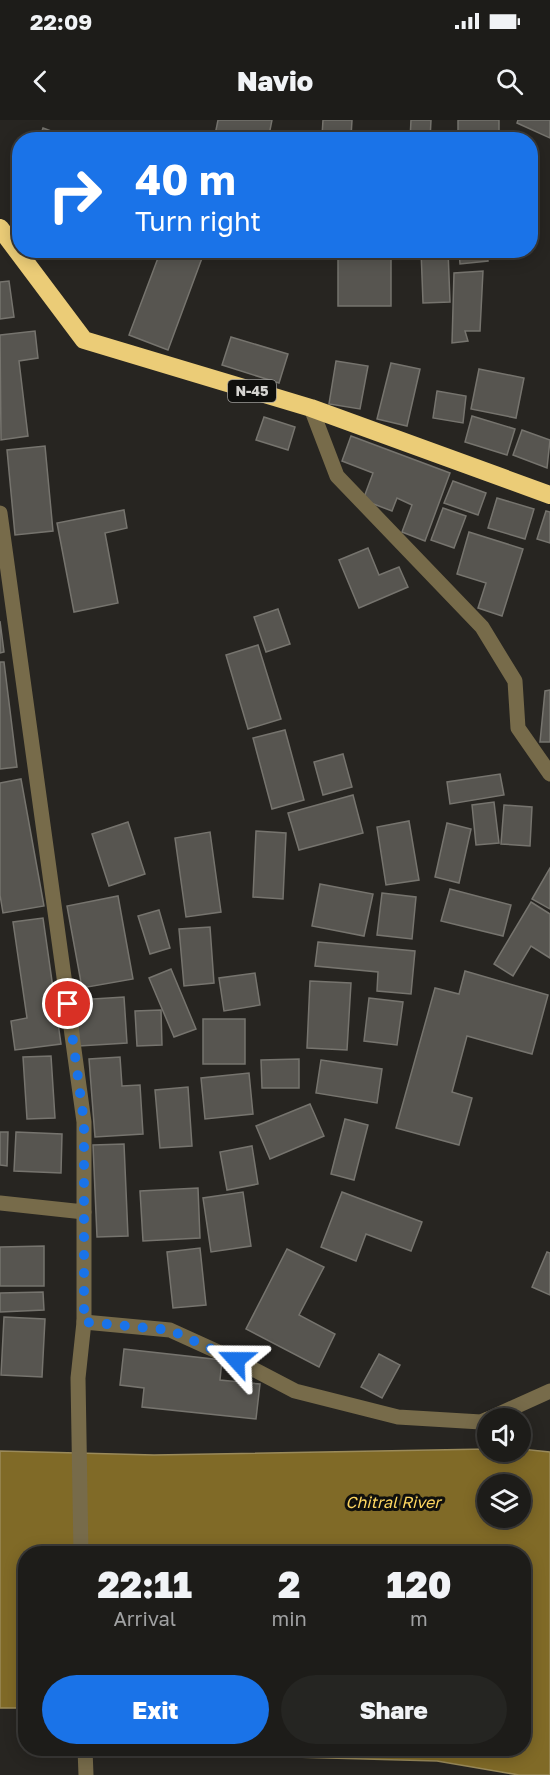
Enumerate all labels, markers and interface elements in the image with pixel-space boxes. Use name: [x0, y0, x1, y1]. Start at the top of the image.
text: 22:09: [30, 8, 92, 35]
icon: back: [24, 65, 57, 98]
text: Navio: [237, 65, 313, 97]
icon: search: [493, 65, 526, 98]
text: 40 m: [135, 154, 236, 204]
icon: right: [36, 156, 114, 234]
text: Turn right: [135, 205, 261, 237]
road number: N-45: [228, 380, 276, 402]
pin: [42, 978, 93, 1029]
icon: arrive: [51, 987, 84, 1020]
position arrow: [204, 1328, 268, 1392]
map controls: [477, 1408, 531, 1528]
button: sound: [477, 1408, 531, 1462]
button: layers: [477, 1474, 531, 1528]
water label: Chitral River: [346, 1492, 443, 1512]
text: 22:11: [97, 1563, 192, 1606]
text: 2: [278, 1563, 300, 1606]
text: 120: [386, 1563, 451, 1606]
text: Arrival: [113, 1606, 176, 1630]
text: min: [272, 1606, 307, 1630]
text: m: [410, 1606, 428, 1630]
button: Exit: [42, 1675, 269, 1744]
button: Share: [281, 1675, 507, 1744]

